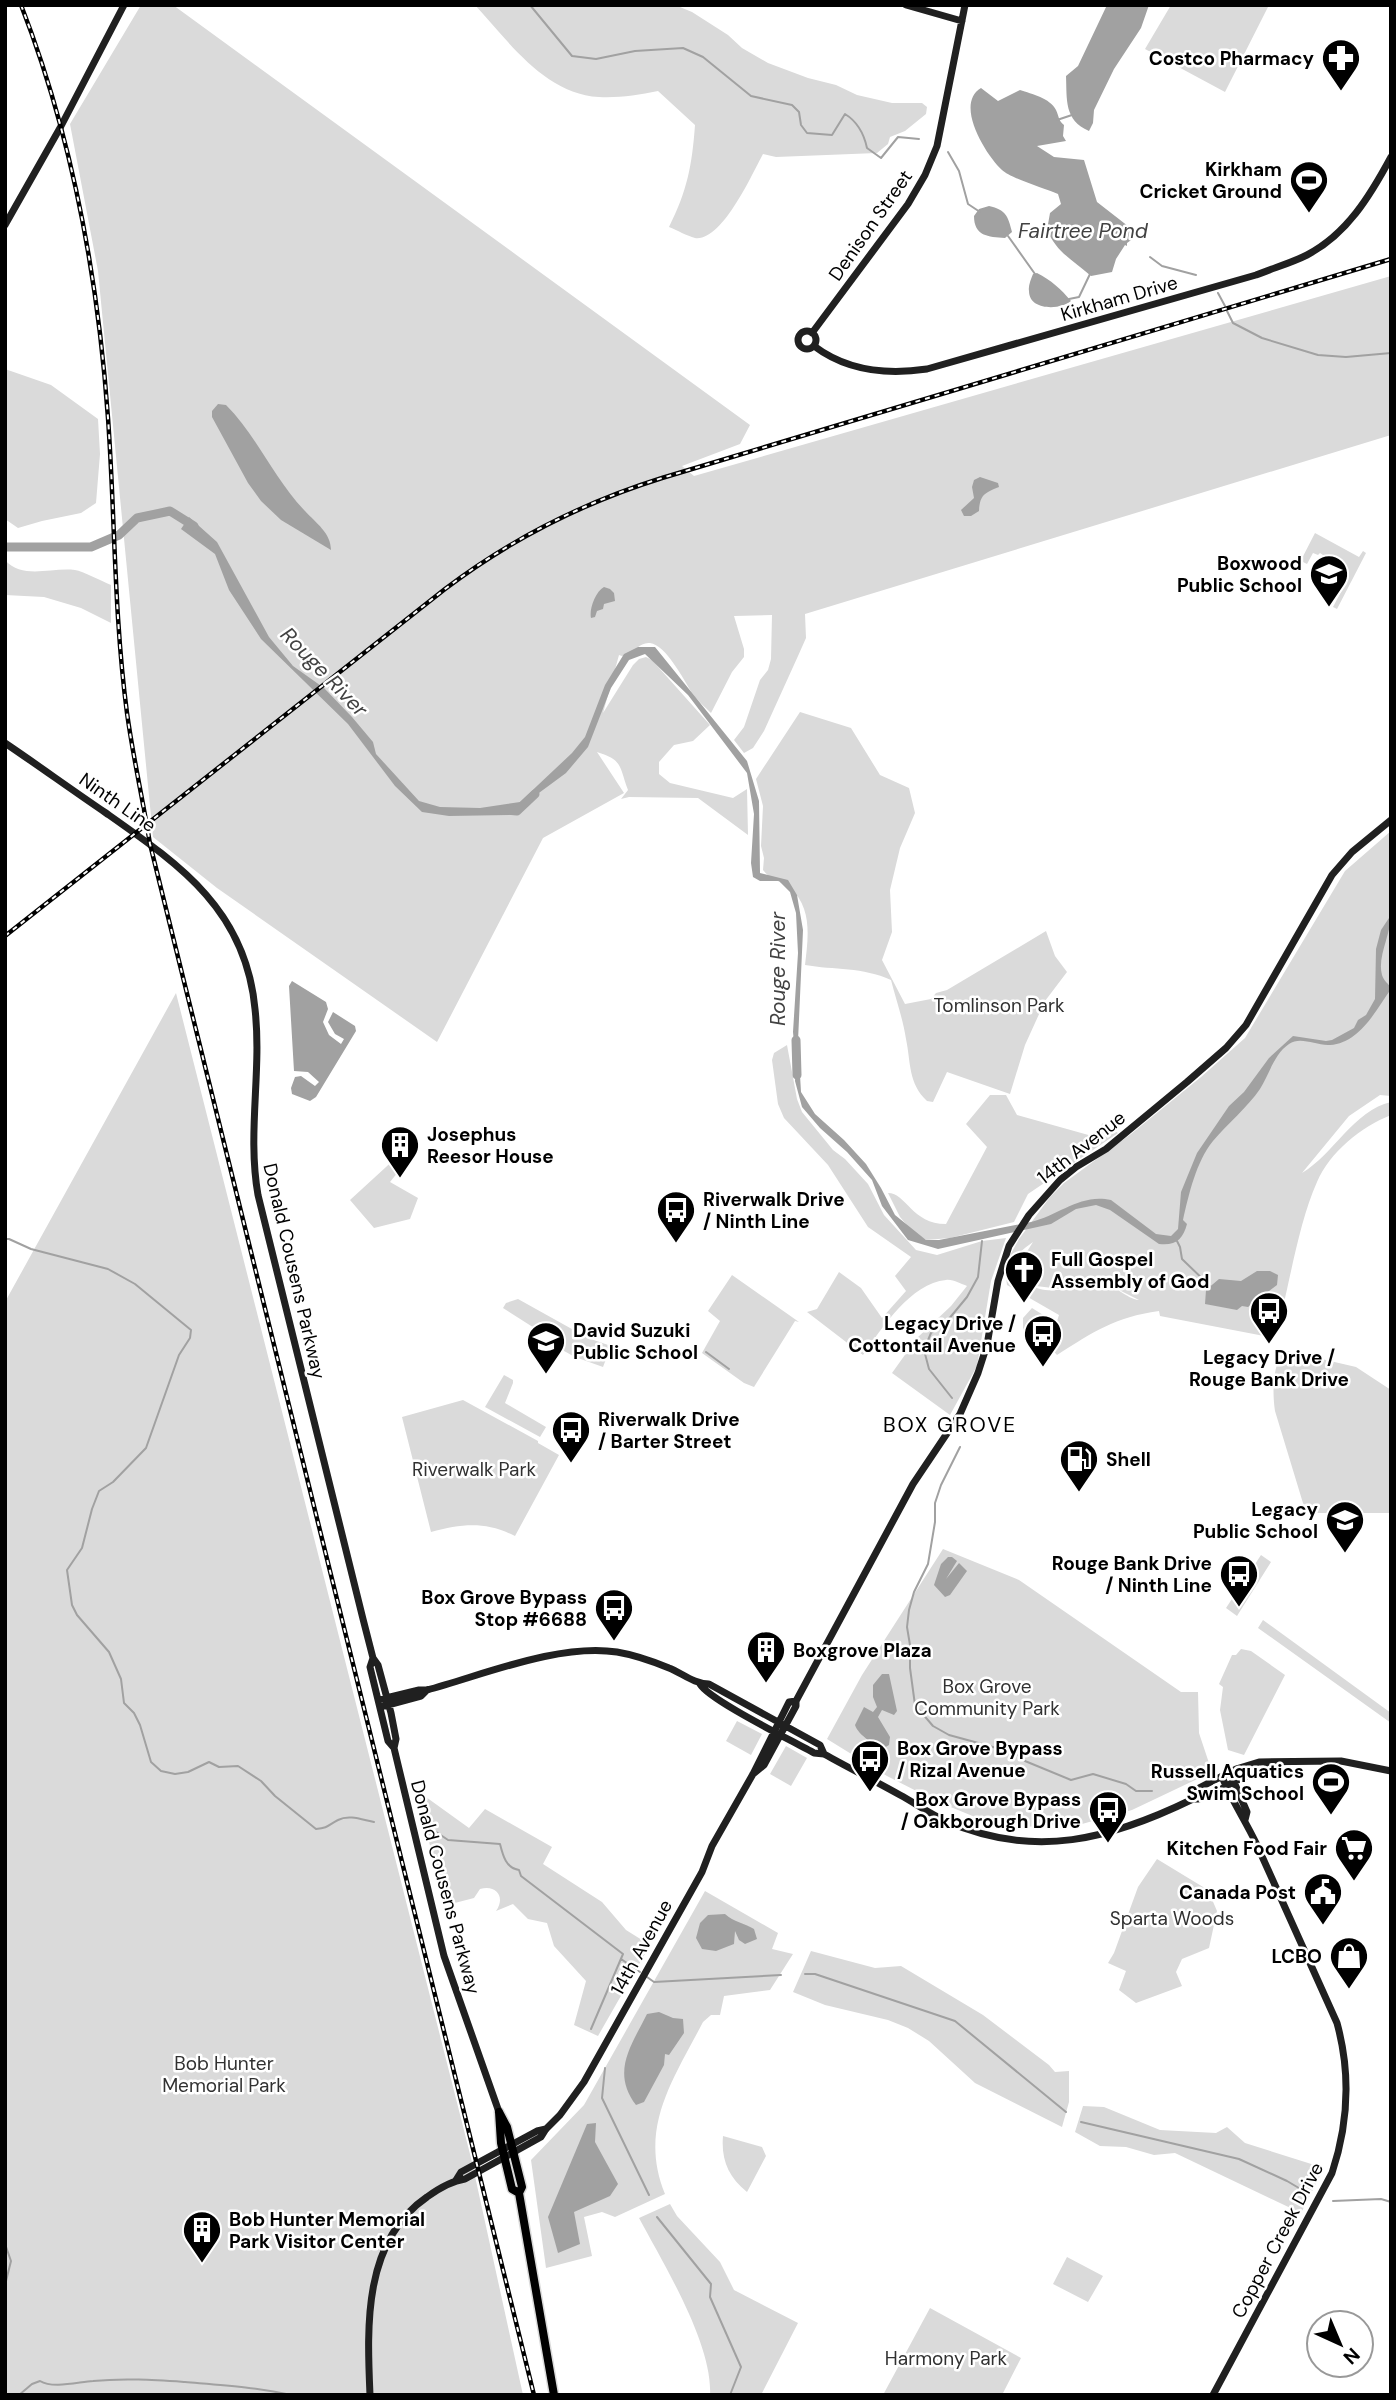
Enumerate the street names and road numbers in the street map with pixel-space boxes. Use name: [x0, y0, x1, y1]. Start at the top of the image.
street label: Denison Street: [823, 165, 918, 286]
street label: Kirkham Drive: [1058, 270, 1180, 327]
street label: Ninth Line: [74, 767, 161, 838]
street label: 14th Avenue: [1032, 1105, 1131, 1190]
street label: Donald Cousens Parkway: [258, 1161, 332, 1382]
street label: Donald Cousens Parkway: [405, 1777, 486, 1997]
street label: 14th Avenue: [605, 1895, 678, 1999]
street label: Copper Creek Drive: [1226, 2158, 1329, 2323]

